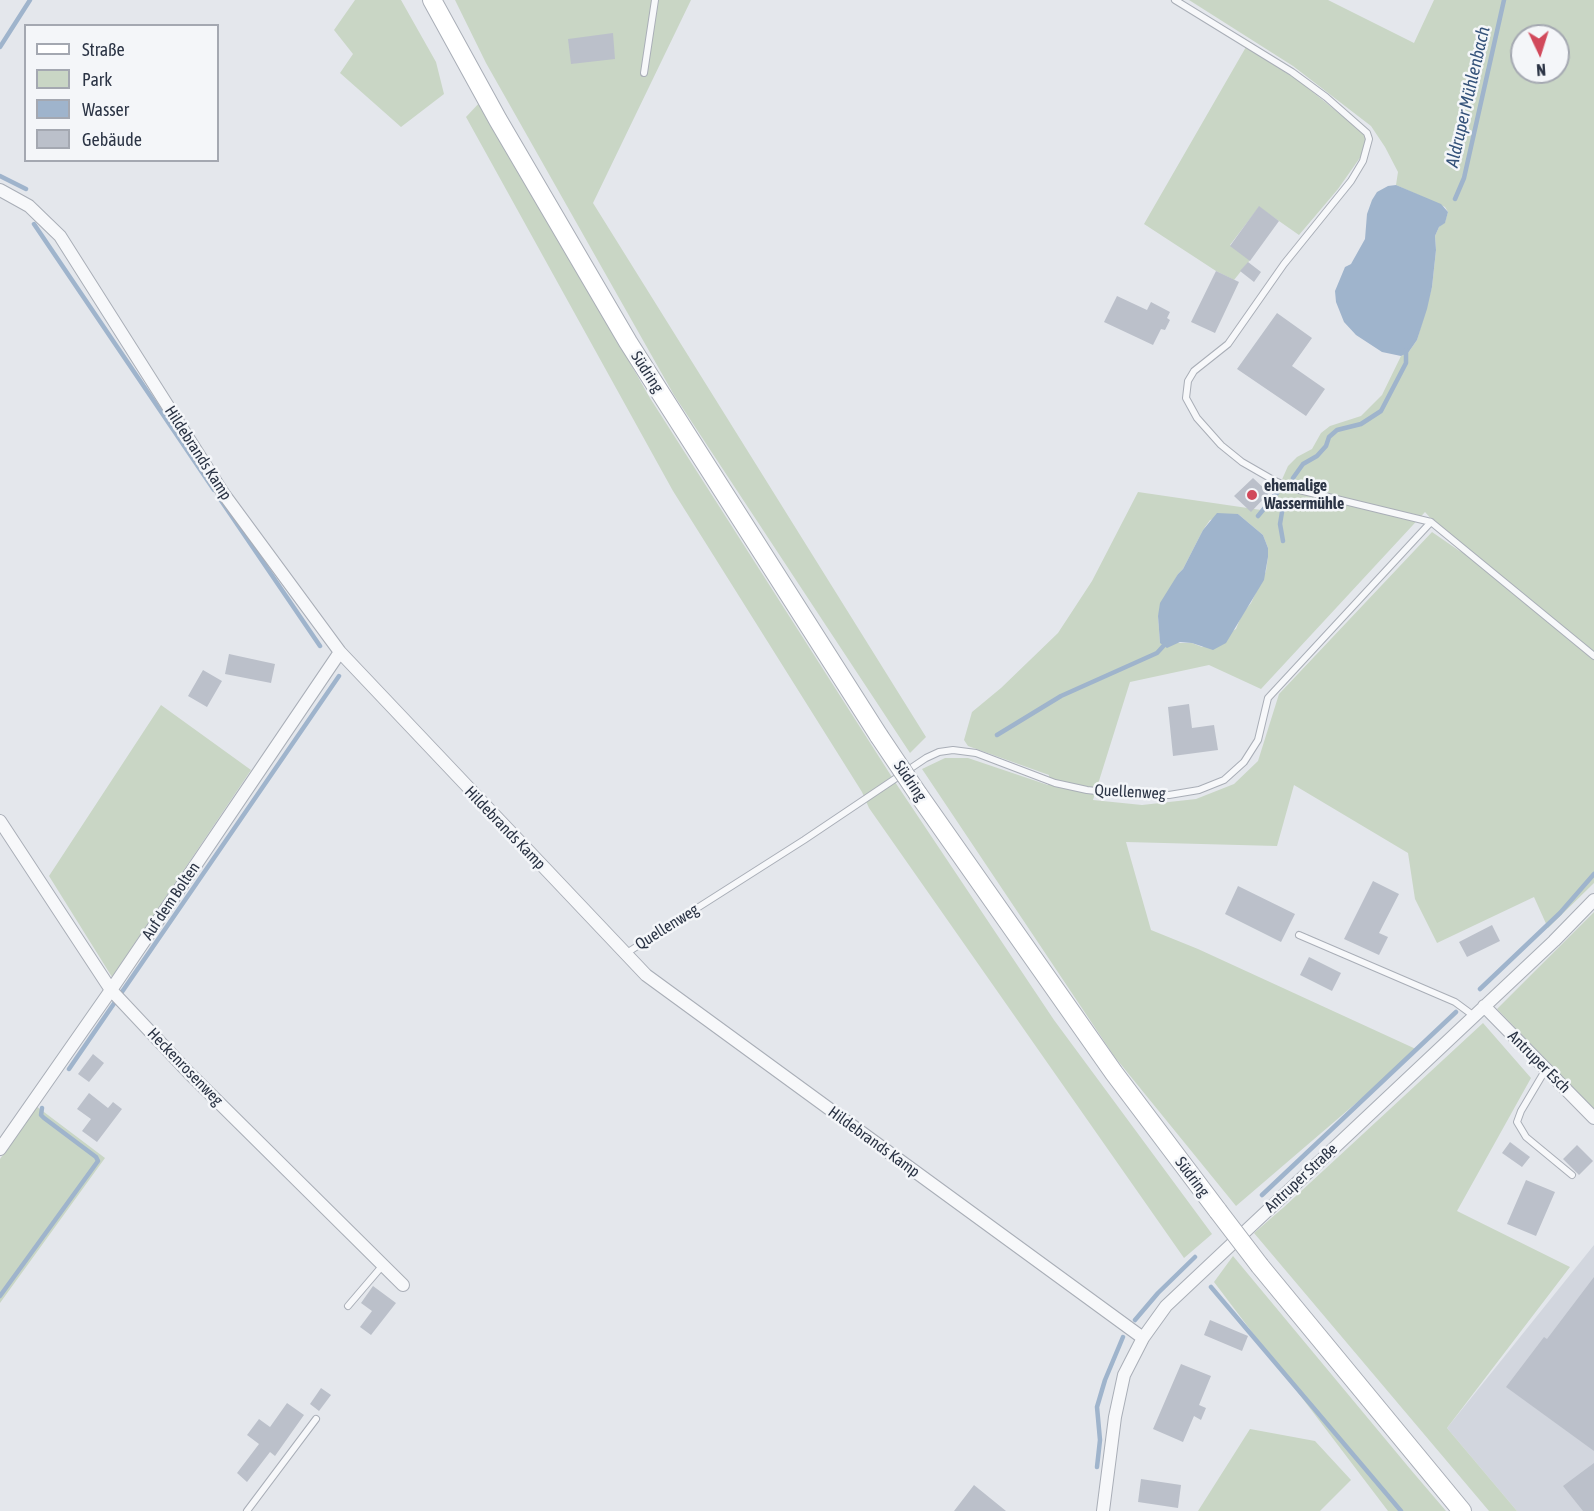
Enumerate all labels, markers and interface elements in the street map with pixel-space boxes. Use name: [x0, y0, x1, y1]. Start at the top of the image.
legend: [24, 24, 219, 162]
north arrow: [1510, 24, 1570, 84]
water label: Aldruper Mühlenbach: [1441, 25, 1495, 169]
text: Straße: [82, 39, 125, 60]
text: N: [1536, 61, 1546, 79]
text: Park: [82, 69, 112, 90]
text: Wasser: [82, 99, 129, 120]
text: Gebäude: [82, 129, 142, 150]
street label: Südring: [627, 348, 667, 396]
street label: Hildebrands Kamp: [160, 402, 236, 504]
place label: ehemalige Wassermühle: [1264, 476, 1344, 514]
marker: ehemalige Wassermühle: [1245, 488, 1259, 502]
street label: Südring: [889, 757, 931, 805]
street label: Quellenweg: [1094, 781, 1166, 803]
street label: Hildebrands Kamp: [460, 782, 550, 874]
street label: Auf dem Bolten: [138, 859, 204, 943]
street label: Quellenweg: [632, 900, 702, 954]
street label: Heckenrosenweg: [143, 1024, 227, 1110]
street label: Antruper Esch: [1504, 1027, 1574, 1097]
street label: Hildebrands Kamp: [824, 1102, 924, 1182]
street label: Antruper Straße: [1261, 1139, 1341, 1217]
street label: Südring: [1171, 1153, 1213, 1201]

